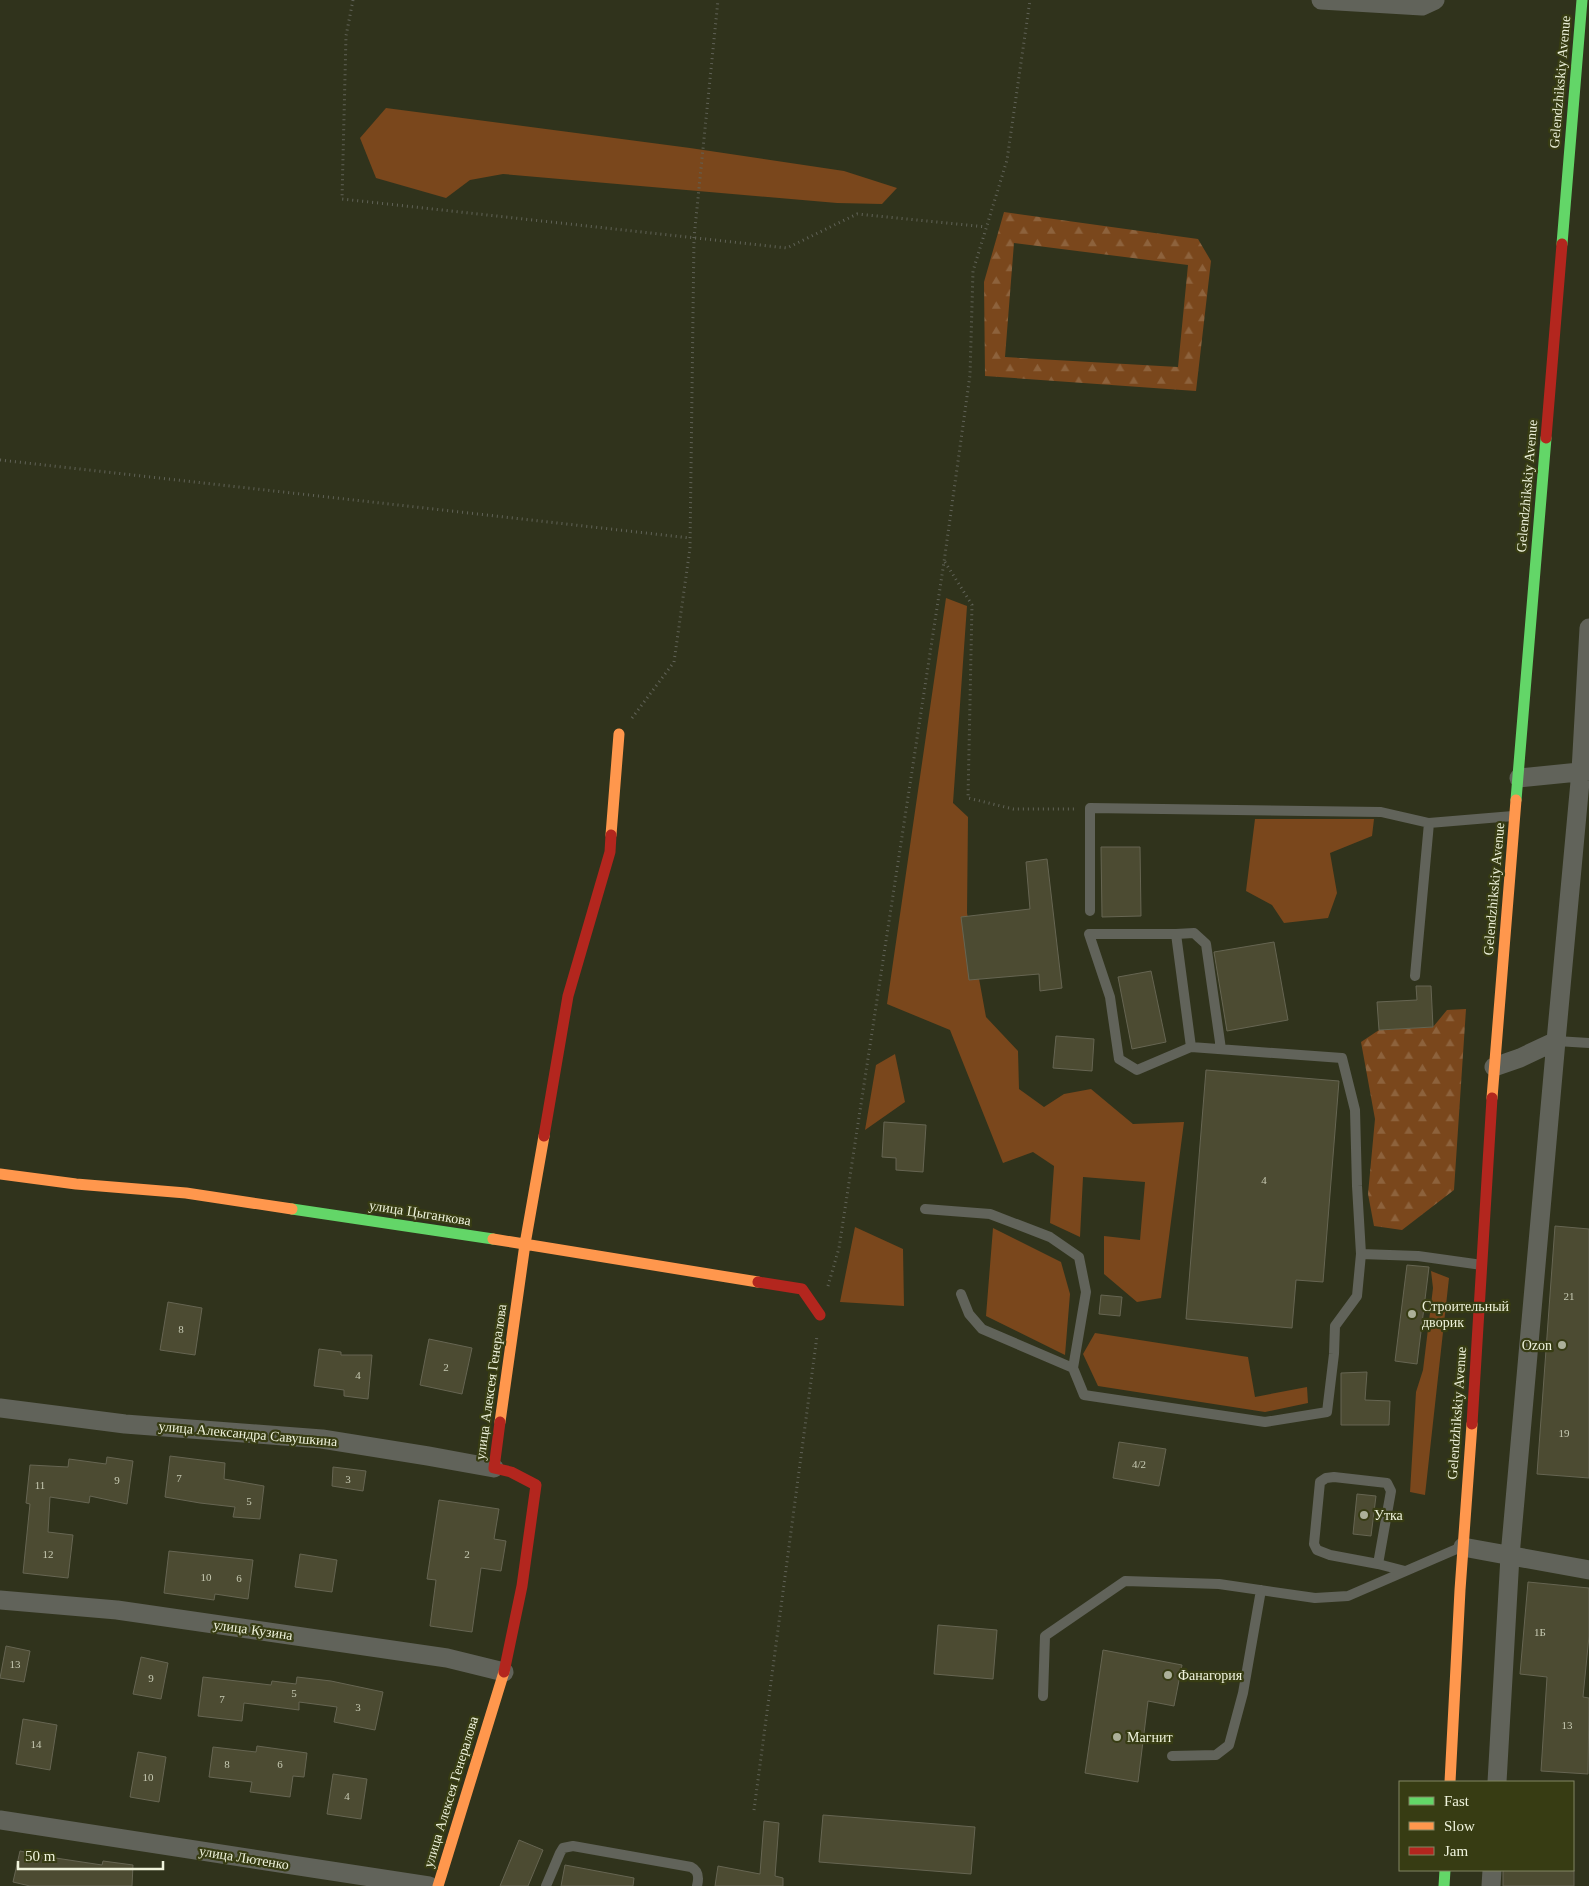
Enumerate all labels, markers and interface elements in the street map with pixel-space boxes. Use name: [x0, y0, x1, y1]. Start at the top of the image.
street label: Gelendzhikskiy Avenue: [1547, 15, 1573, 149]
street label: Gelendzhikskiy Avenue: [1514, 419, 1540, 553]
street label: Gelendzhikskiy Avenue: [1481, 822, 1507, 956]
house number: 4: [1261, 1174, 1267, 1186]
street label: улица Цыганкова: [368, 1198, 473, 1229]
house number: 21: [1564, 1290, 1575, 1302]
place label: Строительный дворик: [1422, 1299, 1510, 1330]
street label: улица Алексея Генералова: [473, 1302, 509, 1461]
marker: Строительный дворик: [1406, 1308, 1418, 1320]
house number: 8: [178, 1323, 184, 1335]
place label: Ozon: [1522, 1338, 1552, 1353]
marker: Ozon: [1556, 1339, 1568, 1351]
street label: Gelendzhikskiy Avenue: [1445, 1346, 1469, 1480]
house number: 2: [443, 1361, 449, 1373]
house number: 4: [355, 1369, 361, 1381]
street label: улица Александра Савушкина: [158, 1419, 339, 1449]
house number: 19: [1559, 1427, 1570, 1439]
house number: 4/2: [1132, 1458, 1146, 1470]
house number: 7: [176, 1472, 182, 1484]
house number: 3: [345, 1473, 351, 1485]
house number: 9: [114, 1474, 120, 1486]
house number: 11: [35, 1479, 45, 1491]
house number: 5: [246, 1495, 252, 1507]
place label: Утка: [1374, 1508, 1404, 1523]
marker: Утка: [1358, 1509, 1370, 1521]
house number: 12: [43, 1548, 54, 1560]
house number: 2: [464, 1548, 470, 1560]
house number: 10: [201, 1571, 212, 1583]
house number: 6: [236, 1572, 242, 1584]
street label: улица Кузина: [212, 1617, 294, 1643]
house number: 1Б: [1534, 1626, 1546, 1638]
house number: 13: [10, 1658, 21, 1670]
place label: Фанагория: [1178, 1668, 1243, 1683]
marker: Фанагория: [1162, 1669, 1174, 1681]
house number: 9: [148, 1672, 154, 1684]
house number: 5: [291, 1687, 297, 1699]
house number: 7: [219, 1693, 225, 1705]
house number: 3: [355, 1701, 361, 1713]
street label: улица Алексея Генералова: [421, 1714, 481, 1869]
house number: 13: [1562, 1719, 1573, 1731]
place label: Магнит: [1127, 1730, 1173, 1745]
marker: Магнит: [1111, 1731, 1123, 1743]
house number: 14: [31, 1738, 42, 1750]
house number: 8: [224, 1758, 230, 1770]
house number: 6: [277, 1758, 283, 1770]
house number: 10: [143, 1771, 154, 1783]
legend: [1399, 1781, 1574, 1871]
house number: 4: [344, 1790, 350, 1802]
text: Fast: [1444, 1793, 1470, 1809]
text: Slow: [1444, 1818, 1475, 1834]
scale bar: [18, 1838, 162, 1870]
street label: улица Лютенко: [198, 1843, 290, 1873]
text: Jam: [1444, 1843, 1468, 1859]
text: 50 m: [25, 1848, 56, 1864]

